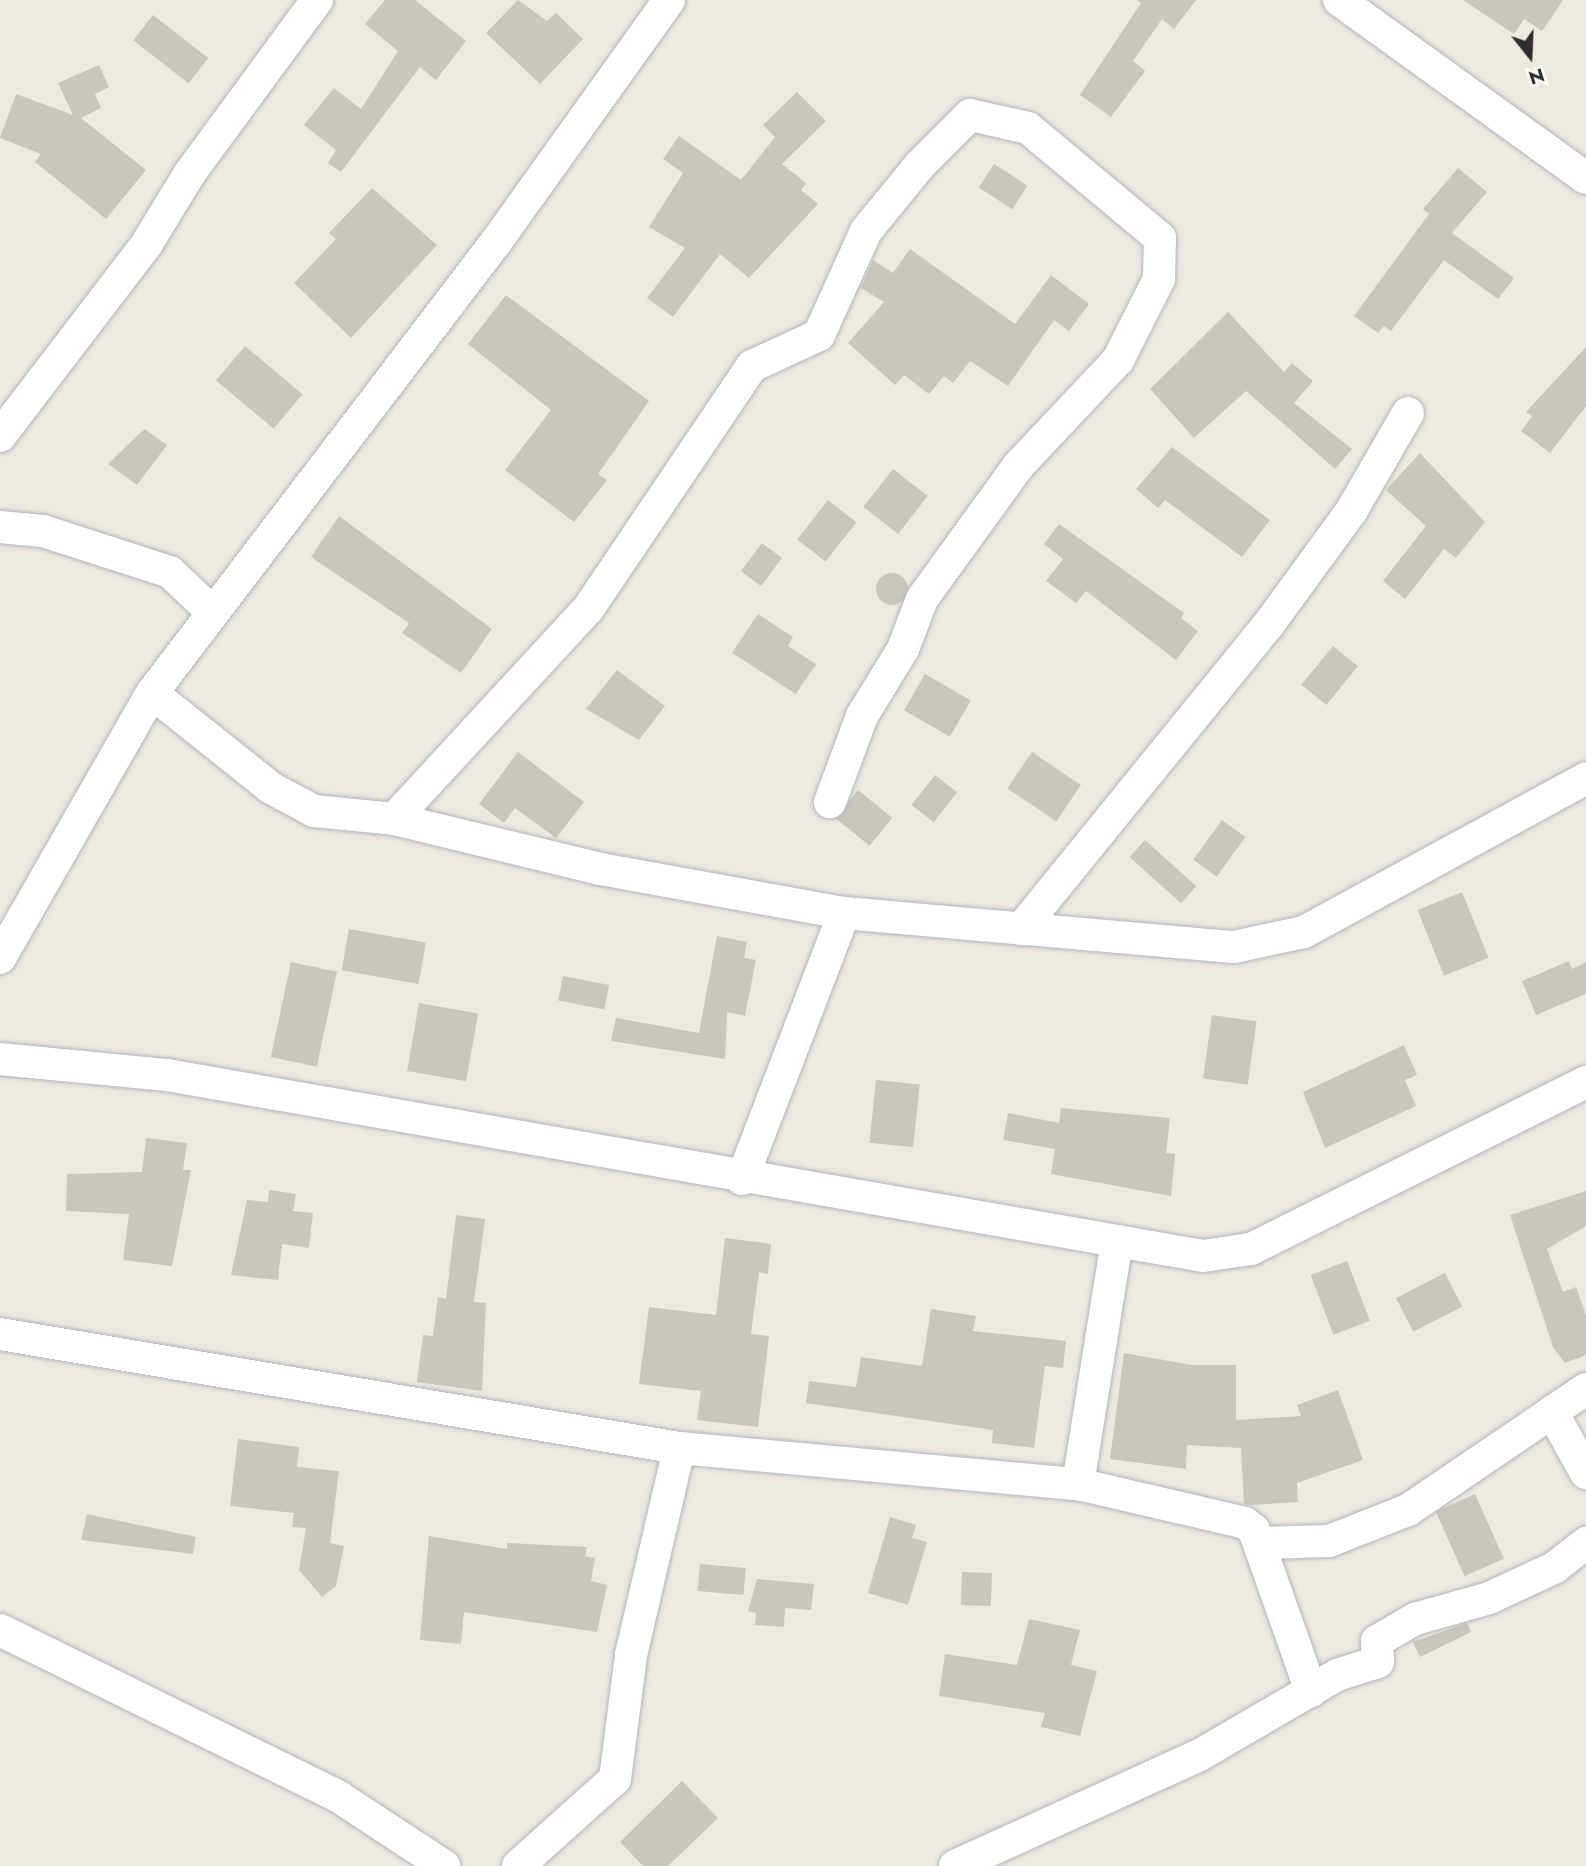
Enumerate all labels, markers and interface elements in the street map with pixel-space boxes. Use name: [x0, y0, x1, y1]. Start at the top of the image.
north arrow: [1495, 21, 1565, 91]
text: N: [1525, 61, 1548, 92]

